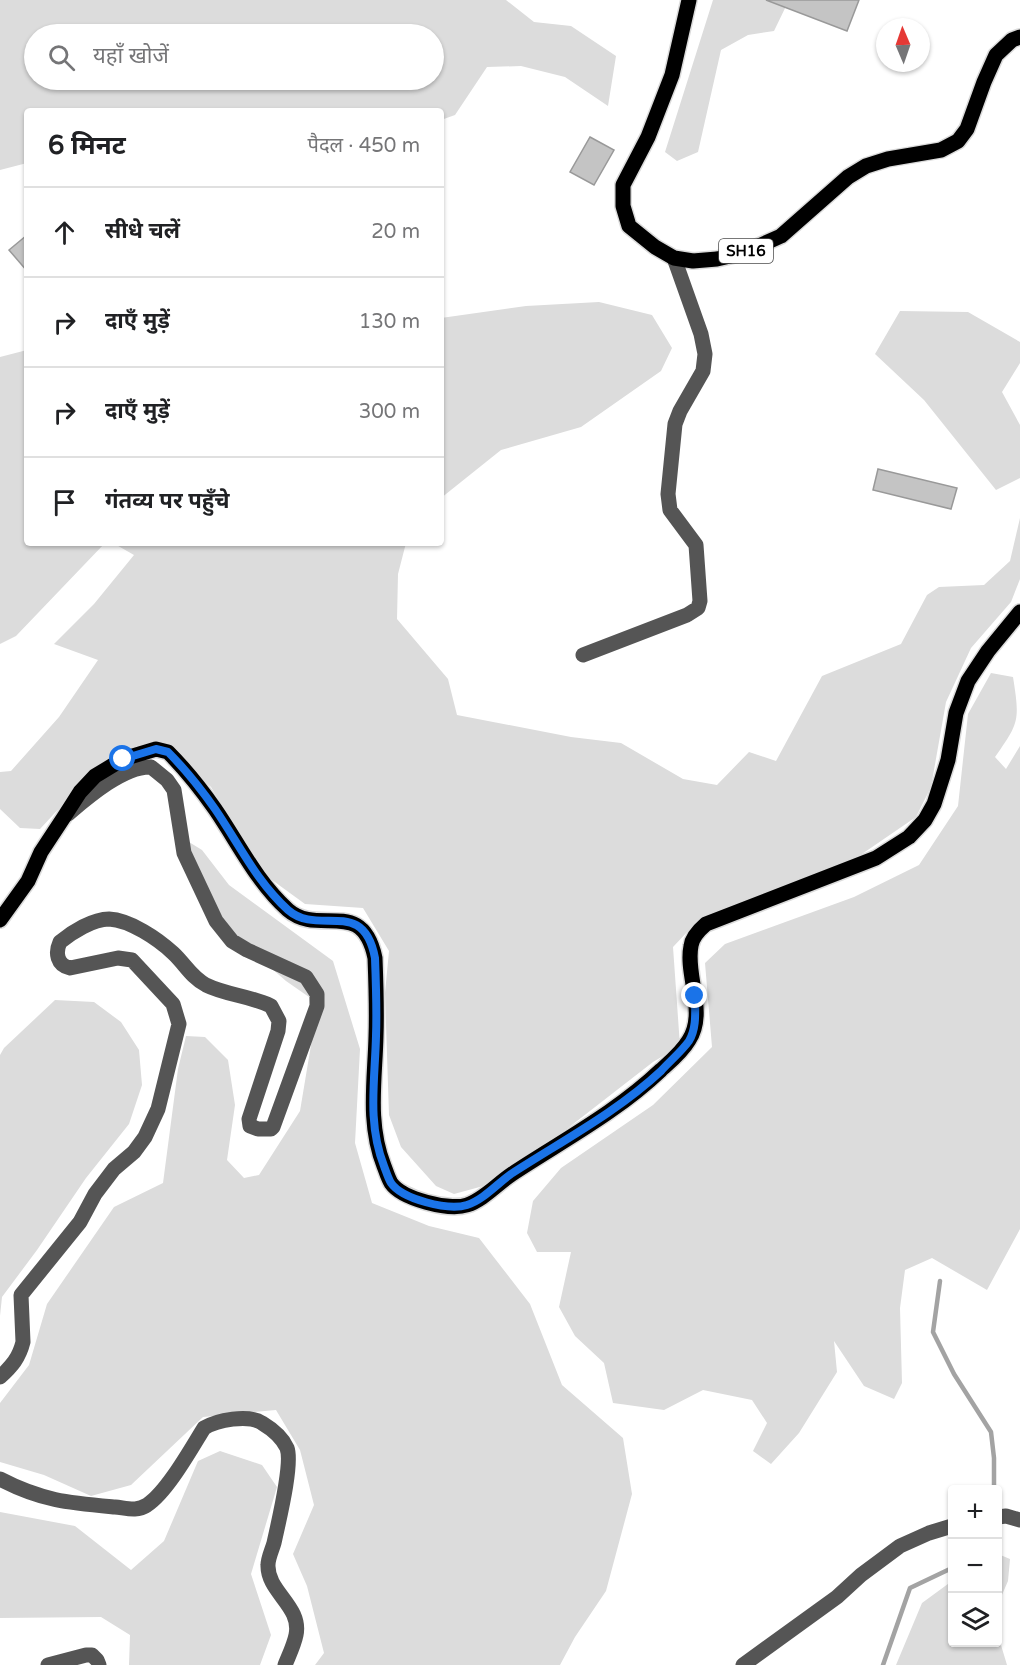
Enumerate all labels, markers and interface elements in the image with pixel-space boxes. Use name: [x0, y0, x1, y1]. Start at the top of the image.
north arrow: [876, 18, 930, 72]
search box: [24, 24, 444, 90]
icon: search: [45, 41, 78, 74]
text: यहाँ खोजें: [93, 43, 169, 69]
text: 6 मिनट: [48, 130, 126, 161]
text: पैदल · 450 m: [308, 134, 420, 158]
icon: ahead: [48, 216, 81, 249]
text: सीधे चलें: [105, 218, 180, 244]
text: 20 m: [371, 220, 420, 244]
road number: SH16: [719, 239, 773, 263]
icon: right: [48, 306, 81, 339]
text: दाएँ मुड़ें: [105, 308, 170, 334]
text: 130 m: [359, 310, 420, 334]
icon: right: [48, 396, 81, 429]
text: दाएँ मुड़ें: [105, 398, 170, 424]
text: 300 m: [359, 400, 420, 424]
icon: arrive: [48, 486, 81, 519]
text: गंतव्य पर पहुँचे: [105, 488, 230, 514]
route start: [109, 745, 135, 771]
route end: [681, 982, 707, 1008]
map controls: [948, 1485, 1002, 1647]
button: +: [948, 1485, 1002, 1539]
button: −: [948, 1539, 1002, 1593]
button: layers: [948, 1593, 1002, 1647]

